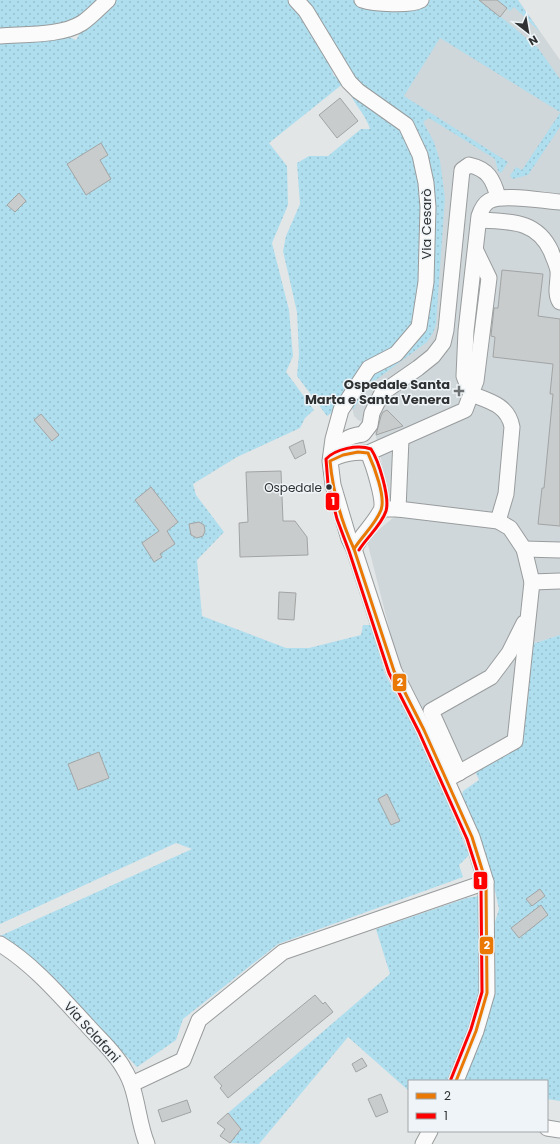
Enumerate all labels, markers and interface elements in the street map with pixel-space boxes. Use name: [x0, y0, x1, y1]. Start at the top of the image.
north arrow: [508, 12, 548, 52]
text: N: [525, 32, 541, 50]
street label: Via Cesarò: [417, 188, 436, 260]
place label: Ospedale Santa Marta e Santa Venera: [305, 375, 450, 409]
marker: Ospedale Santa Marta e Santa Venera: [453, 385, 465, 397]
place label: Ospedale: [264, 479, 322, 496]
marker: Ospedale: [324, 482, 334, 492]
line badge: 1: [325, 492, 340, 511]
text: 1: [331, 493, 335, 509]
line badge: 2: [392, 673, 407, 692]
text: 2: [397, 674, 403, 690]
line badge: 1: [473, 871, 488, 890]
text: 1: [478, 873, 482, 889]
line badge: 2: [479, 936, 494, 955]
text: 2: [484, 937, 490, 953]
street label: Via Sclafani: [59, 997, 125, 1067]
legend: [408, 1080, 548, 1132]
text: 2: [444, 1087, 451, 1104]
text: 1: [444, 1107, 448, 1124]

